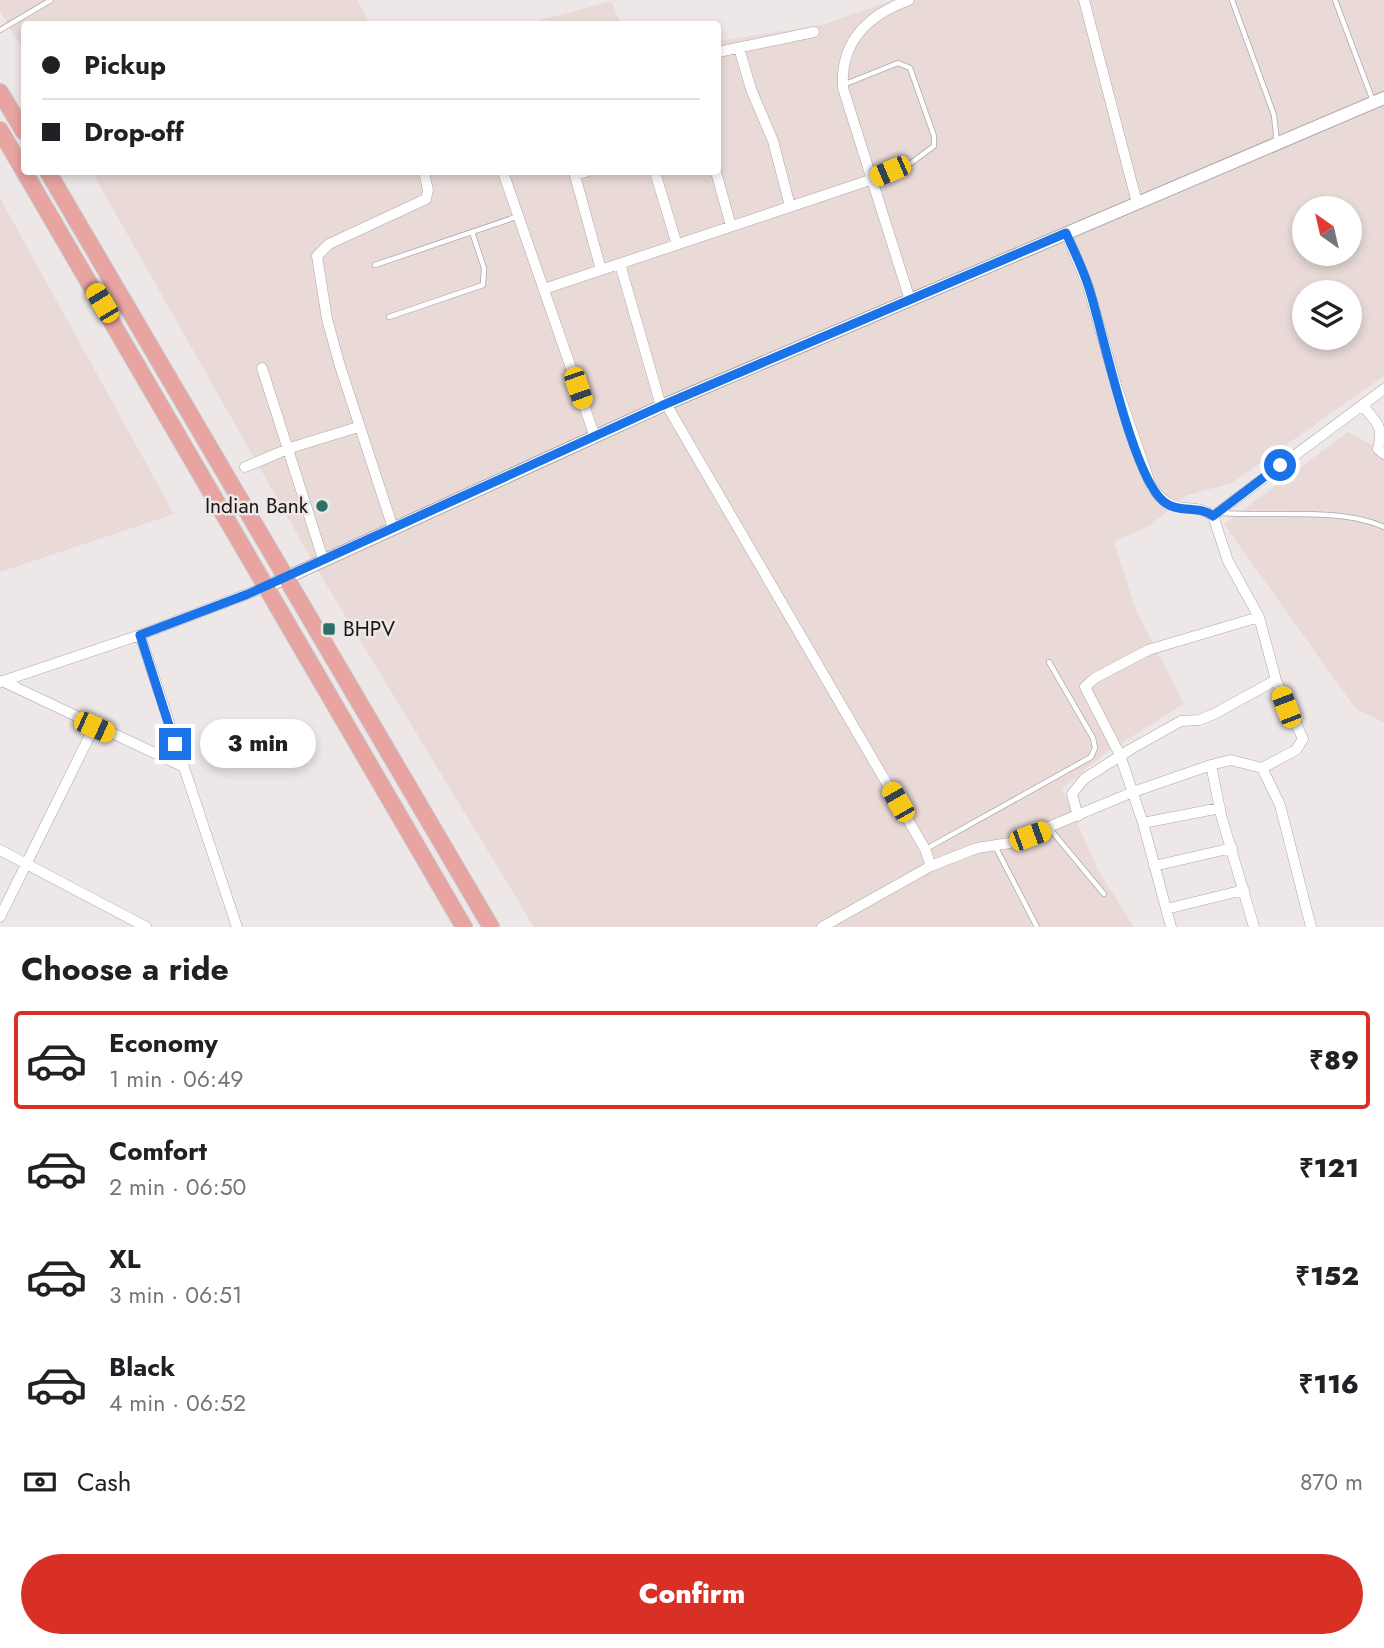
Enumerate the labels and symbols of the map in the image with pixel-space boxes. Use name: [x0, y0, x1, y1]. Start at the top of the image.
car: [867, 153, 914, 189]
north arrow: [1292, 196, 1362, 266]
car: [83, 280, 122, 326]
car: [562, 365, 595, 411]
route start: [1264, 449, 1296, 481]
place label: Indian Bank: [205, 491, 309, 521]
marker: Indian Bank: [314, 498, 330, 514]
place label: BHPV: [343, 614, 395, 644]
marker: BHPV: [321, 621, 337, 637]
car: [1269, 684, 1304, 730]
car: [71, 709, 118, 745]
callout: 3 min: [200, 720, 315, 768]
route end: [159, 728, 191, 760]
car: [879, 779, 918, 825]
car: [1007, 819, 1054, 853]

